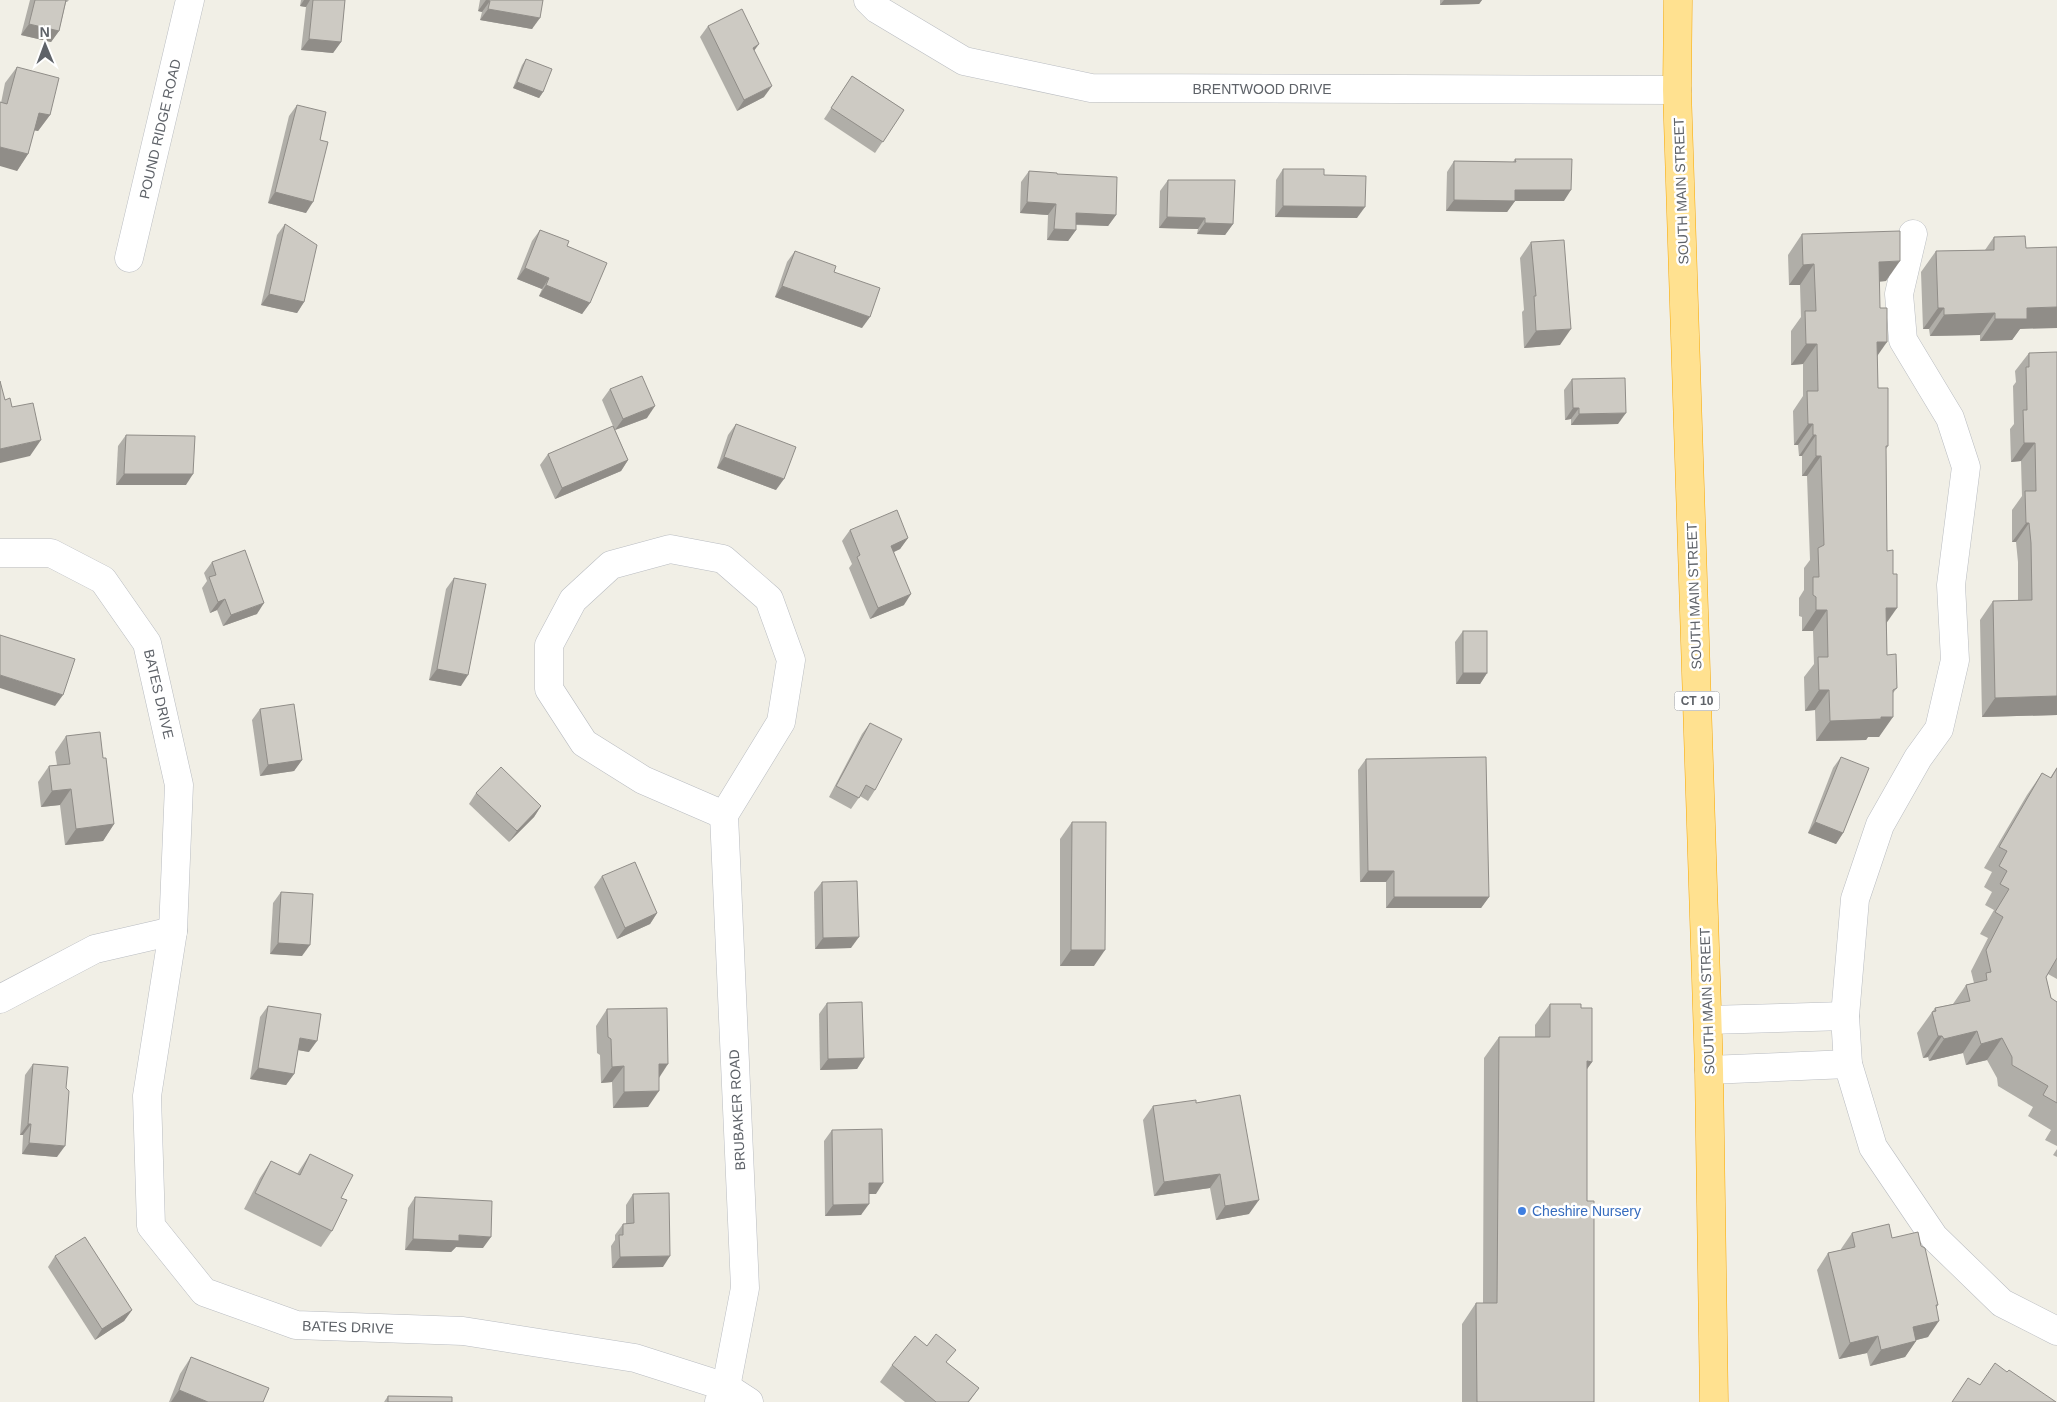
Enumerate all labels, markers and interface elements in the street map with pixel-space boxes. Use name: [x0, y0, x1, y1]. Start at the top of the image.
north arrow: [20, 20, 70, 70]
text: N: [40, 24, 50, 40]
street label: POUND RIDGE ROAD: [136, 57, 184, 201]
street label: BRENTWOOD DRIVE: [1192, 81, 1332, 97]
street label: SOUTH MAIN STREET: [1670, 117, 1692, 265]
street label: SOUTH MAIN STREET: [1683, 522, 1705, 670]
street label: BATES DRIVE: [141, 648, 177, 740]
road number: CT 10: [1674, 691, 1720, 710]
street label: SOUTH MAIN STREET: [1696, 927, 1718, 1075]
street label: BRUBAKER ROAD: [726, 1049, 748, 1171]
place label: Cheshire Nursery: [1532, 1203, 1641, 1219]
marker: Cheshire Nursery: [1516, 1205, 1528, 1217]
street label: BATES DRIVE: [302, 1317, 394, 1337]

